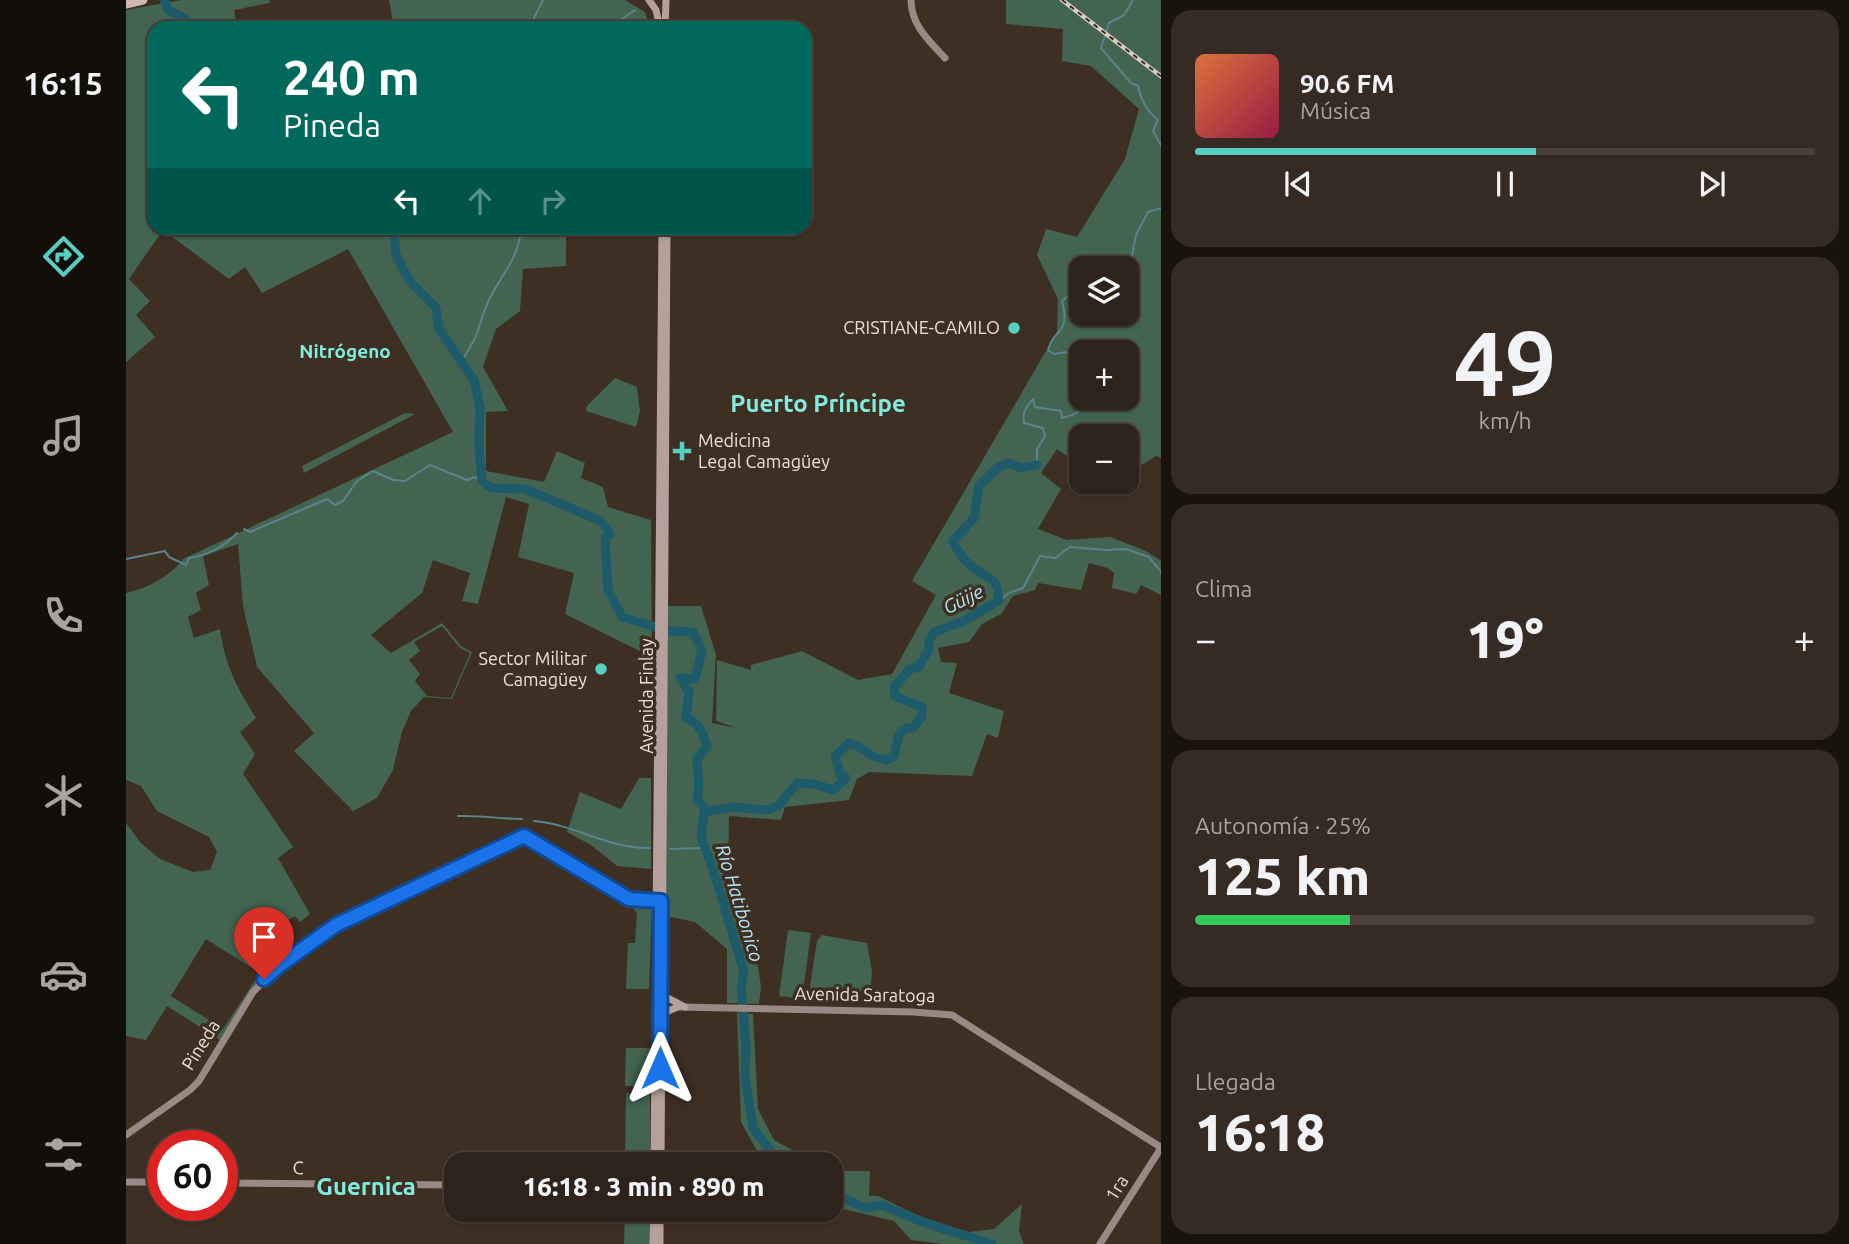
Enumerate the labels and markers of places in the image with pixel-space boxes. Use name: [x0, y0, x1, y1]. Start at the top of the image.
place label: CRISTIANE-CAMILO: [843, 317, 1000, 337]
marker: CRISTIANE-CAMILO: [1006, 320, 1022, 336]
place label: Medicina Legal Camagüey: [698, 430, 830, 471]
marker: Medicina Legal Camagüey: [672, 441, 692, 461]
place label: Sector Militar Camagüey: [479, 648, 587, 689]
marker: Sector Militar Camagüey: [593, 661, 609, 677]
pin: [234, 907, 294, 979]

